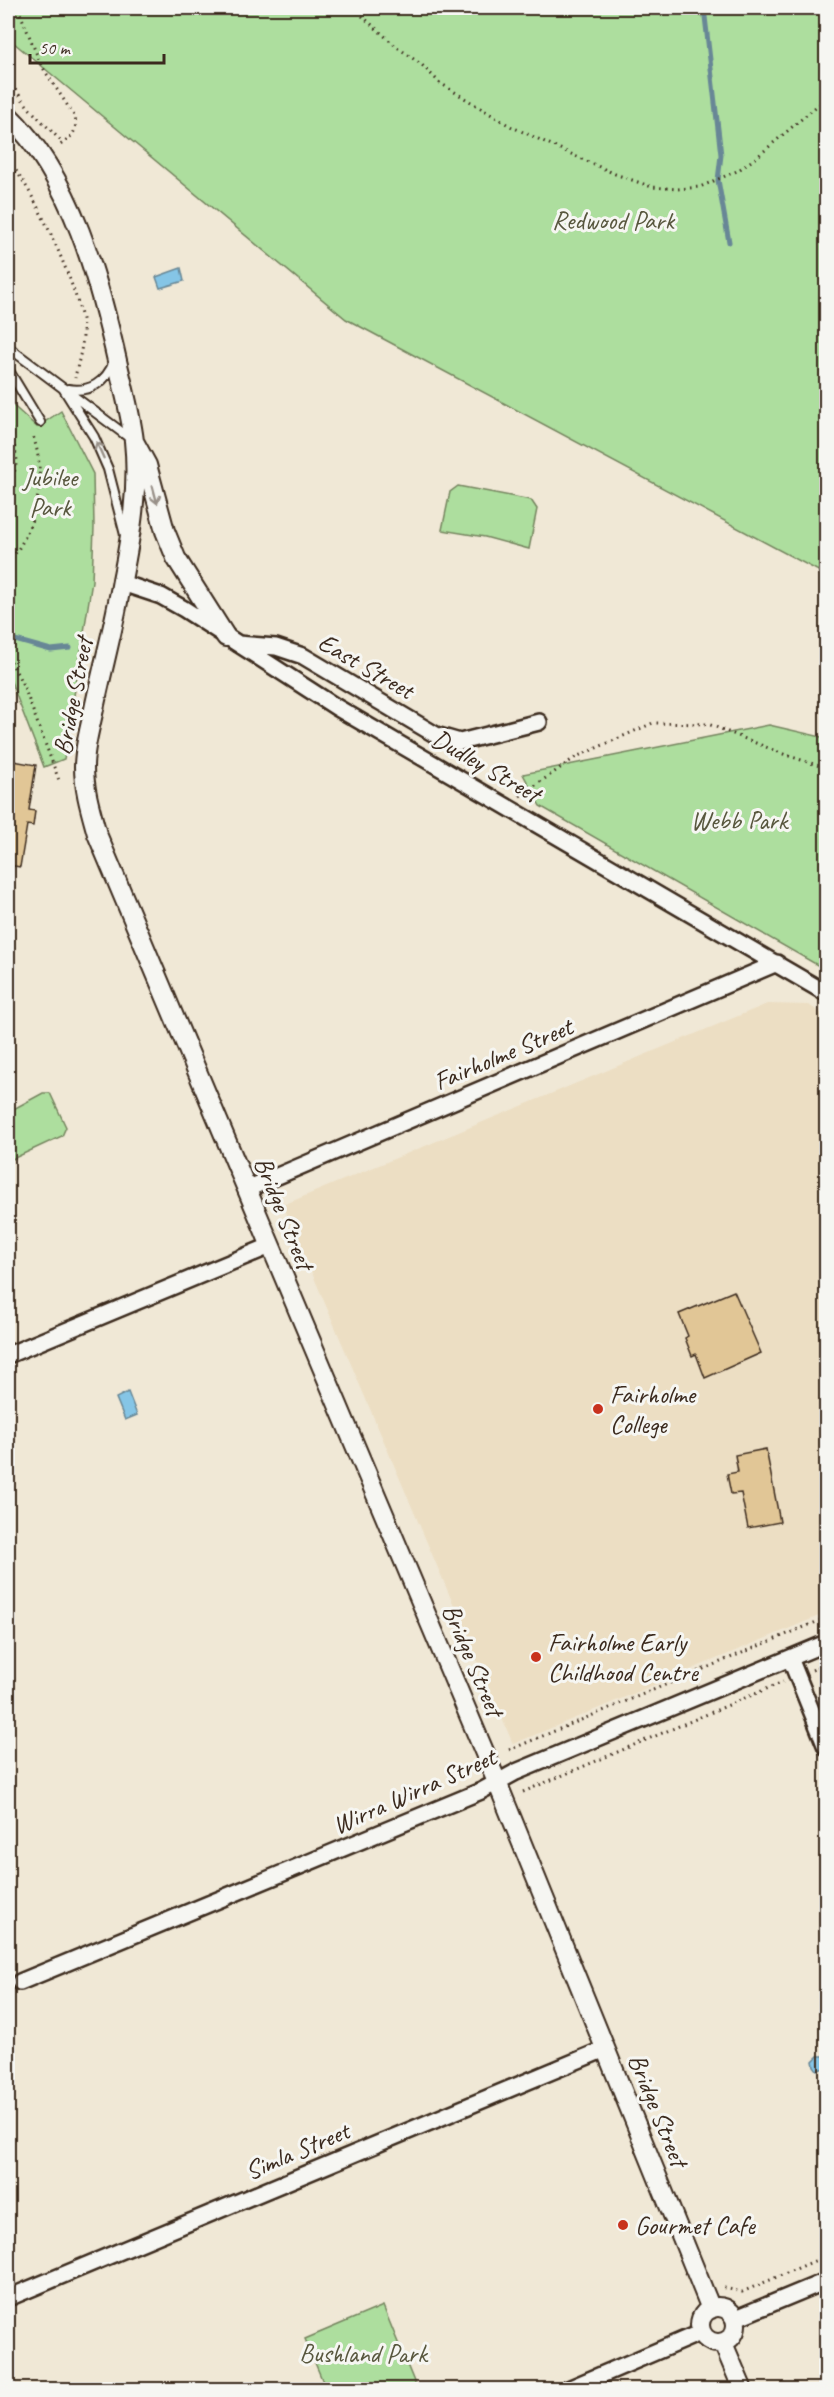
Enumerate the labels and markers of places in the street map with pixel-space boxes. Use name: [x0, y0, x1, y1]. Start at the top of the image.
place label: Fairholme College: [610, 1378, 698, 1441]
marker: Fairholme College: [591, 1402, 605, 1416]
place label: Fairholme Early Childhood Centre: [548, 1626, 699, 1689]
marker: Fairholme Early Childhood Centre: [529, 1650, 543, 1664]
place label: Gourmet Cafe: [635, 2209, 756, 2242]
marker: Gourmet Cafe: [616, 2218, 630, 2232]

